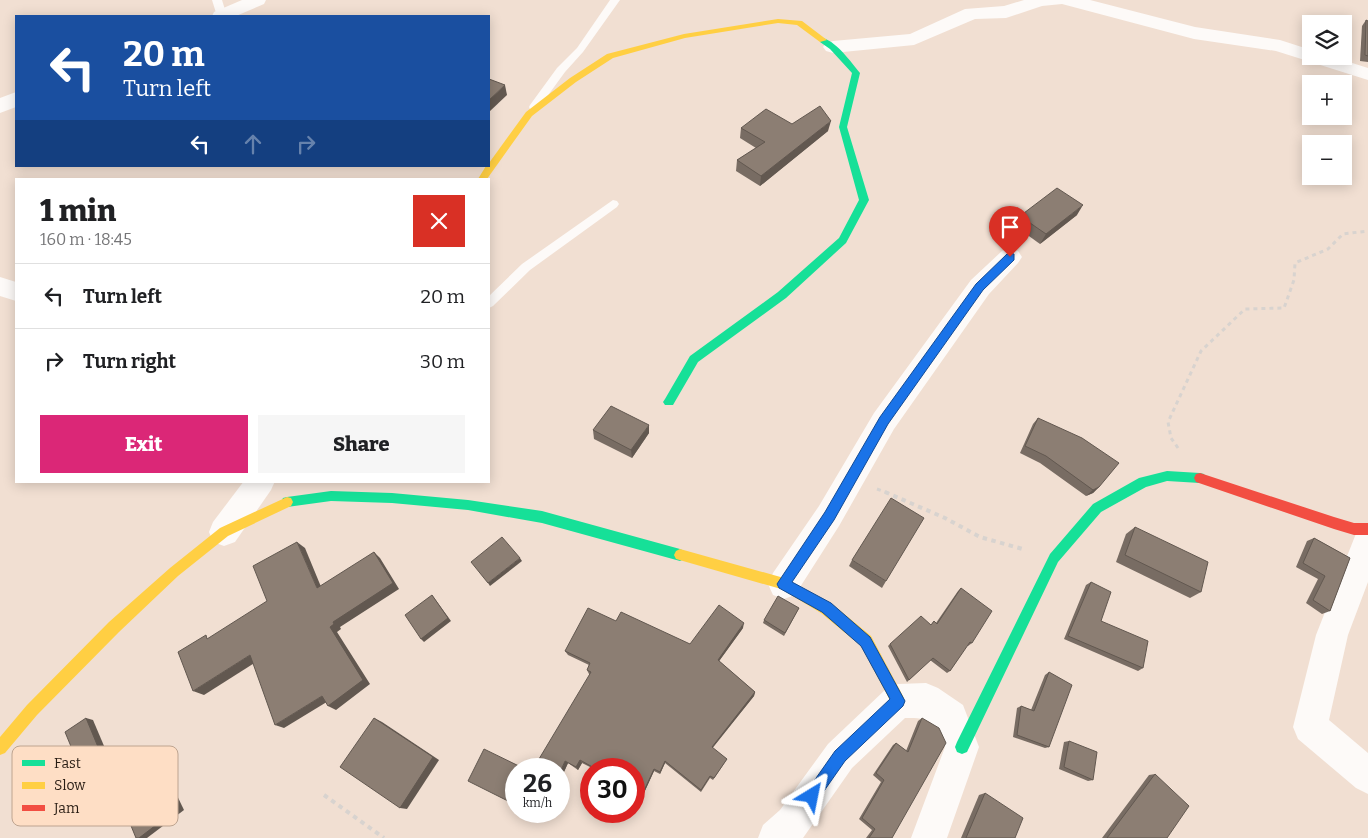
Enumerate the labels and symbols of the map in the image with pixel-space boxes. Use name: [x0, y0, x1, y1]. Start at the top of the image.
pin: [989, 206, 1031, 257]
legend: [12, 746, 178, 826]
text: Fast: [54, 755, 81, 772]
speed limit sign: 30: [580, 758, 645, 823]
position arrow: [785, 769, 837, 821]
text: Slow: [54, 777, 86, 794]
text: Jam: [53, 800, 80, 817]

